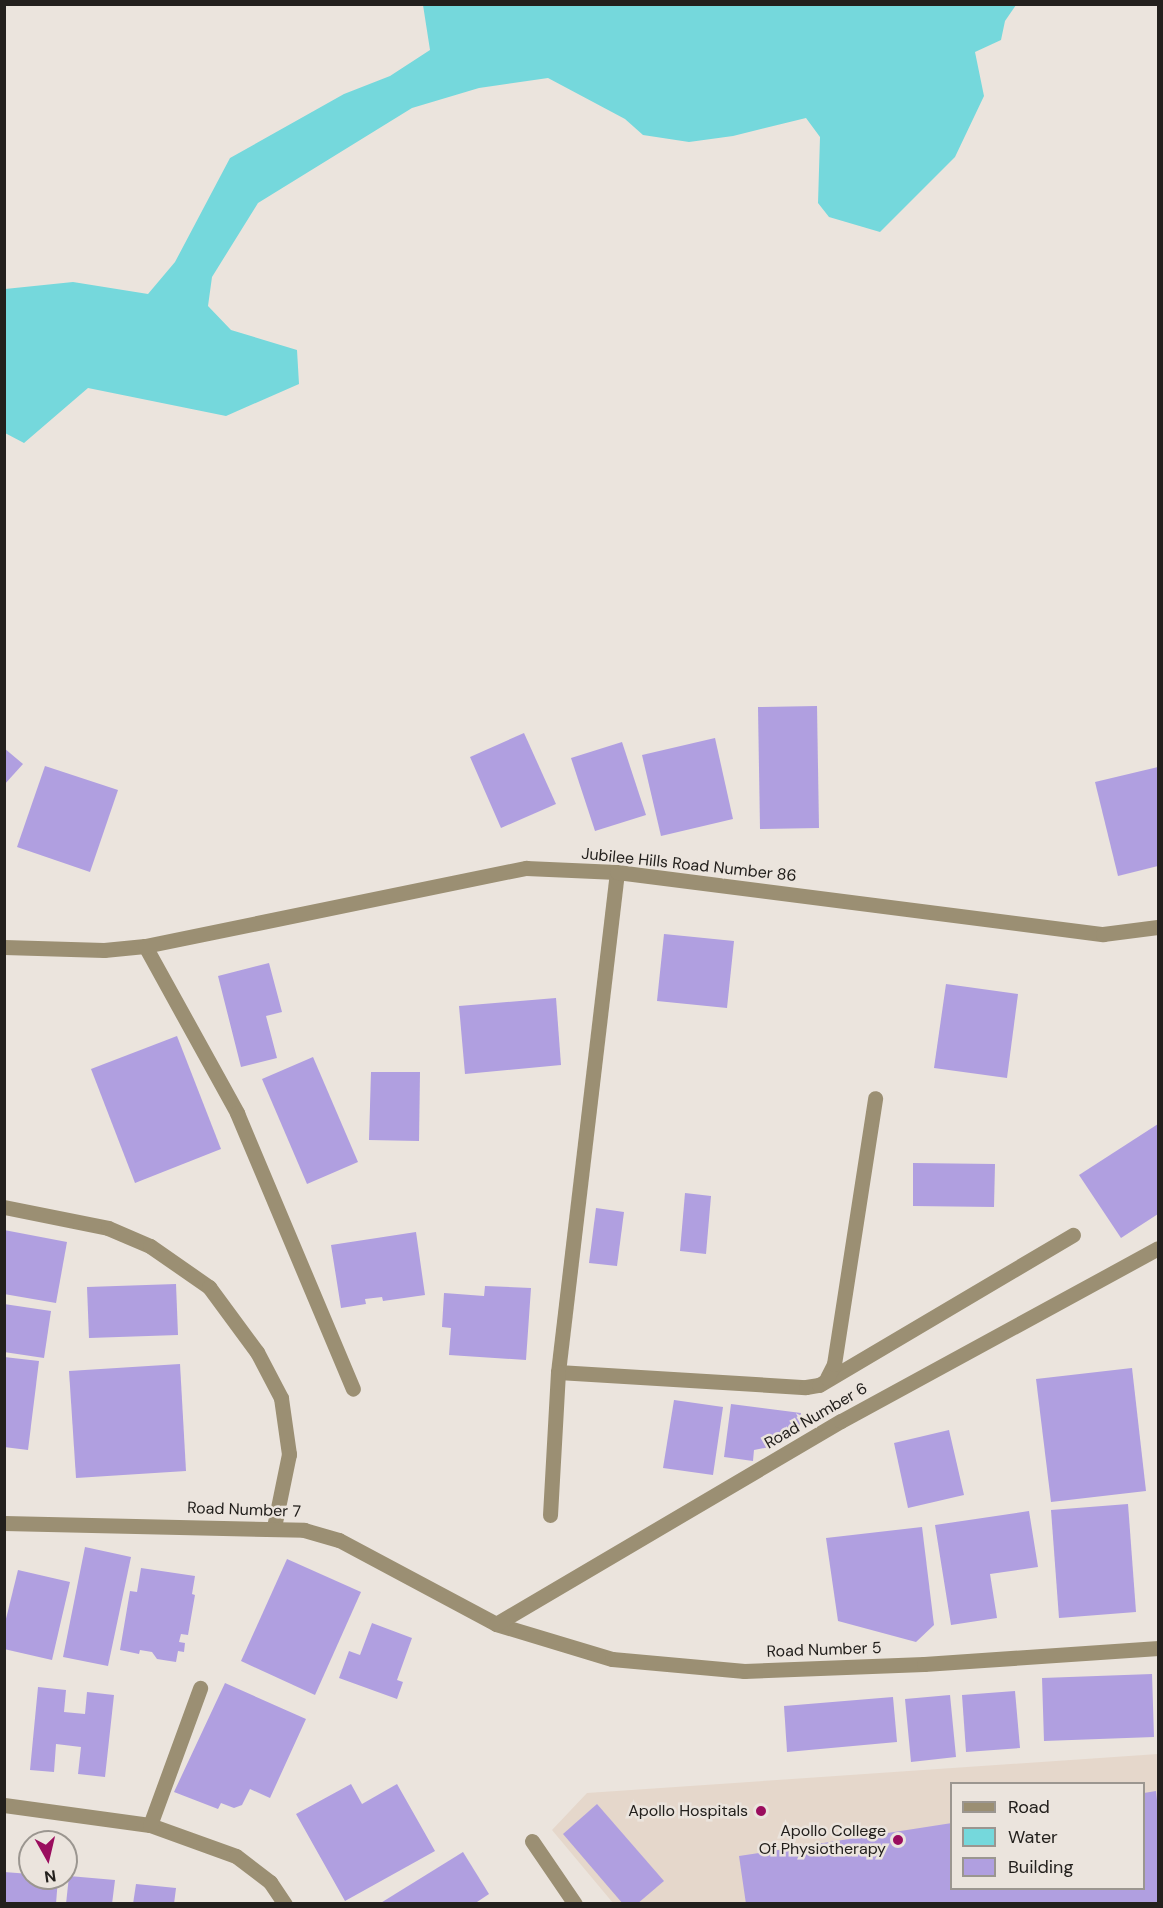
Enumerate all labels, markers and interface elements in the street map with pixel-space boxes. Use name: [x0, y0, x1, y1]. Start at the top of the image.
street label: Jubilee Hills Road Number 86: [580, 844, 798, 886]
street label: Road Number 6: [761, 1379, 871, 1453]
street label: Road Number 7: [187, 1498, 301, 1522]
street label: Road Number 5: [766, 1638, 882, 1662]
legend: [950, 1782, 1145, 1890]
text: Road: [1008, 1795, 1050, 1819]
place label: Apollo Hospitals: [628, 1801, 748, 1821]
marker: Apollo Hospitals: [752, 1802, 770, 1820]
place label: Apollo College Of Physiotherapy: [759, 1821, 886, 1859]
text: Water: [1008, 1825, 1058, 1849]
north arrow: [18, 1830, 78, 1890]
marker: Apollo College Of Physiotherapy: [891, 1833, 905, 1847]
text: Building: [1008, 1855, 1073, 1879]
text: N: [43, 1865, 58, 1888]

